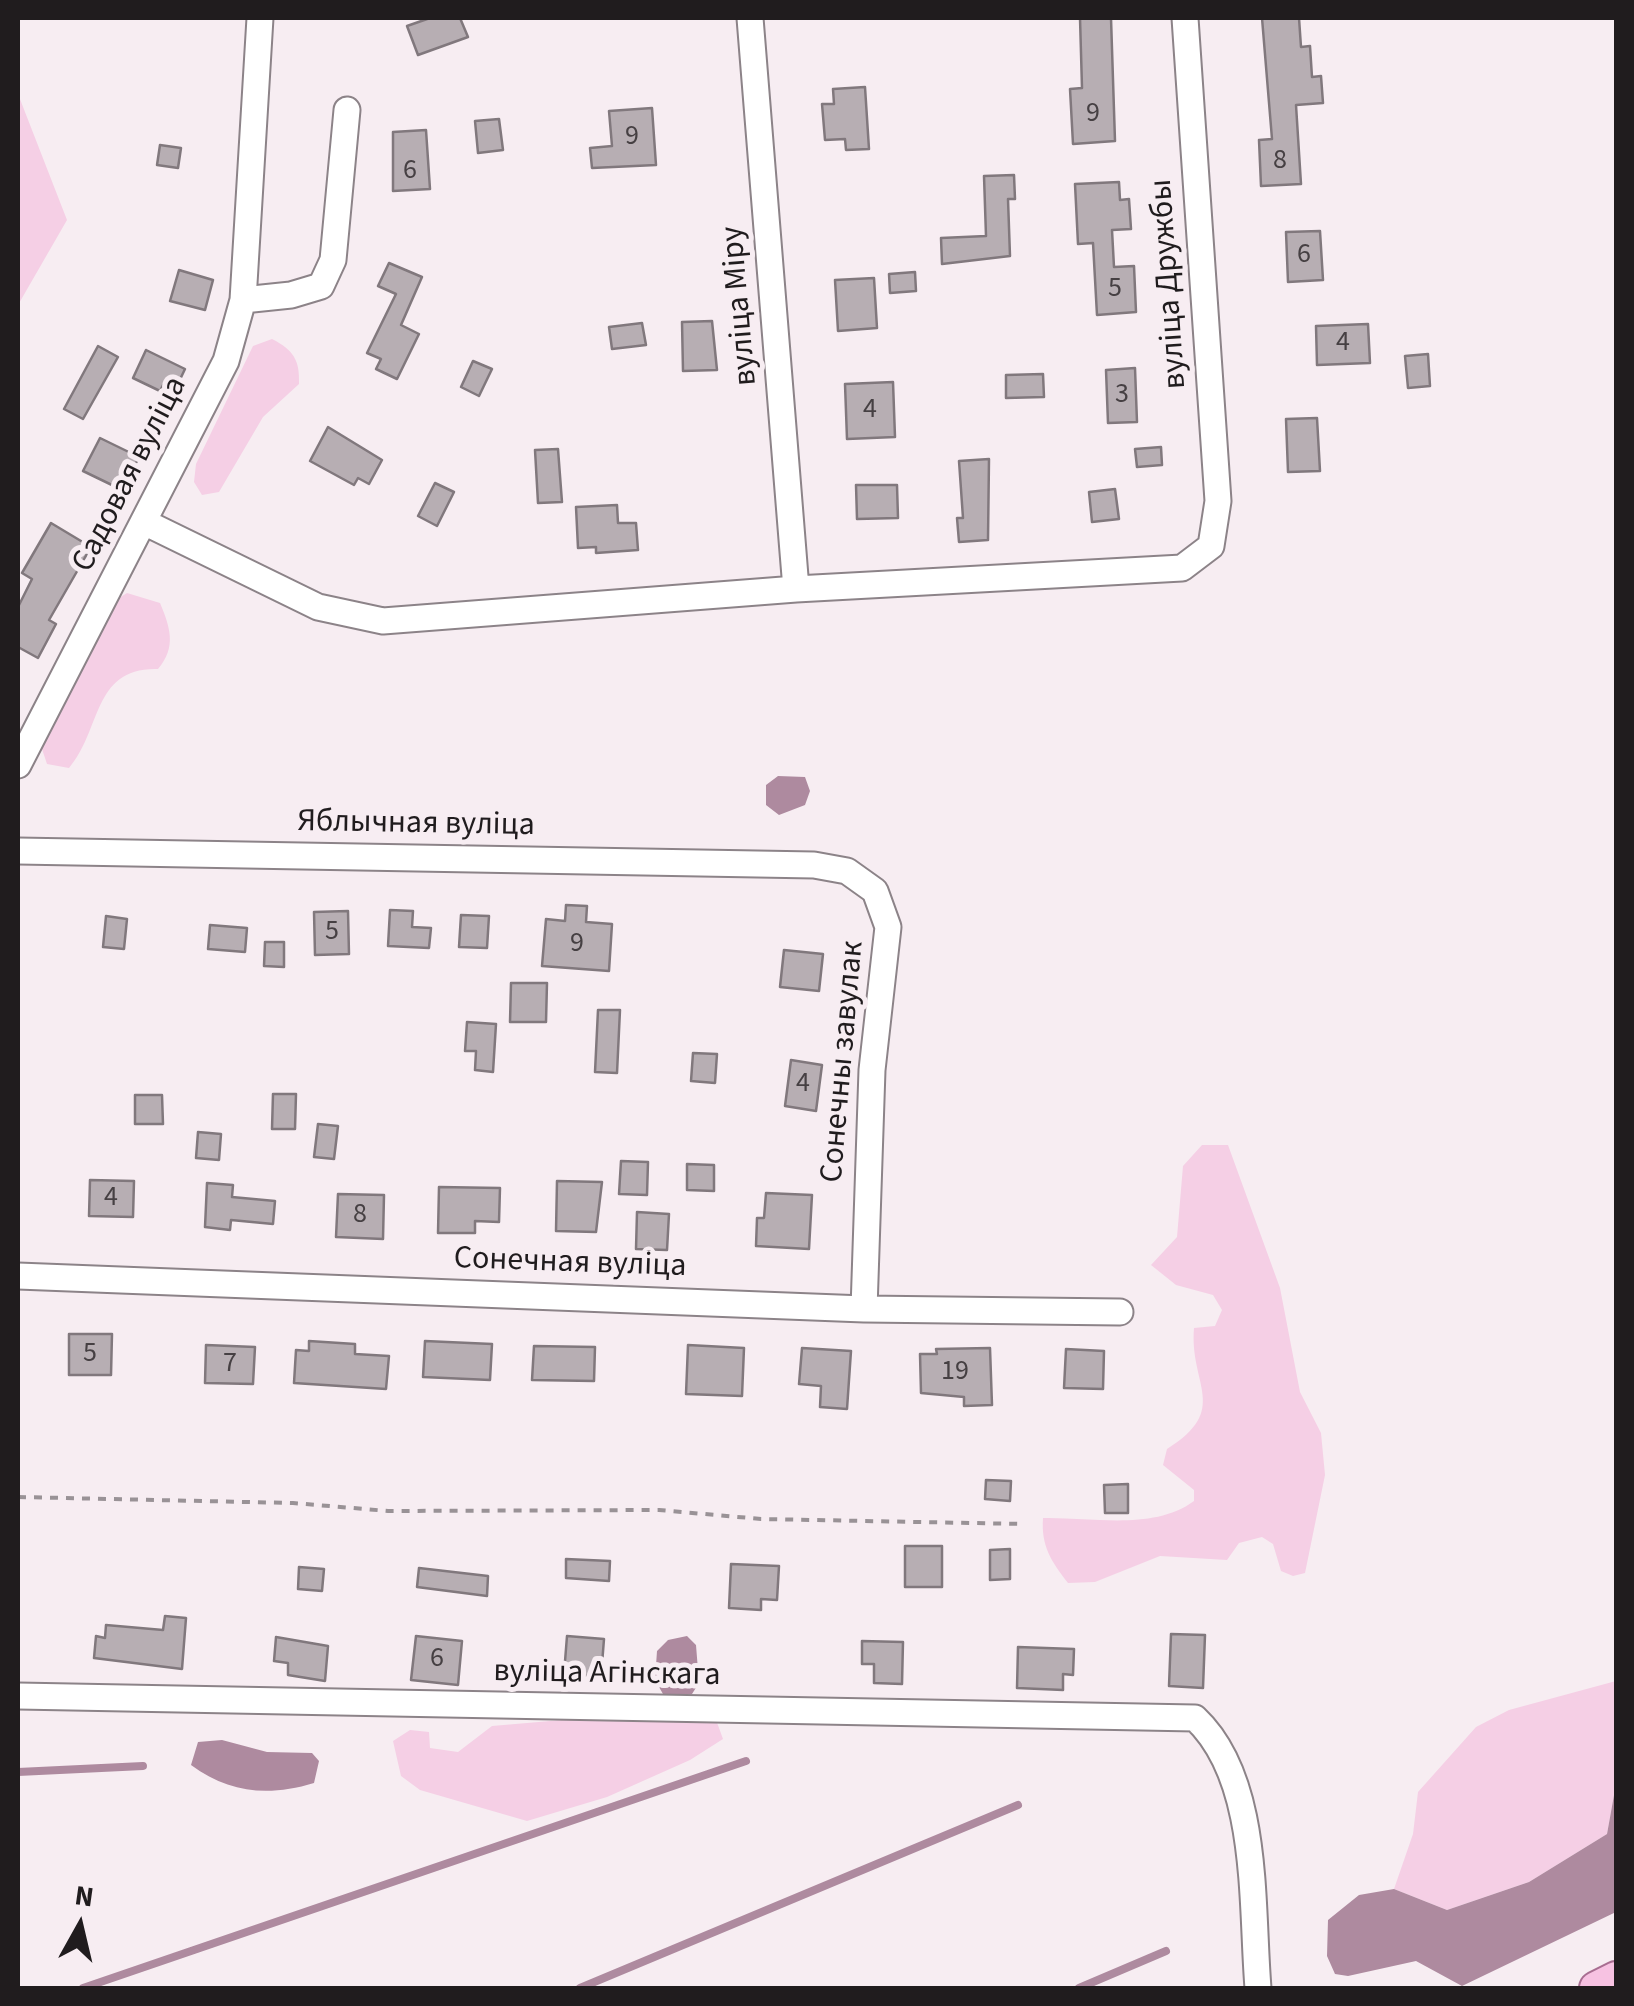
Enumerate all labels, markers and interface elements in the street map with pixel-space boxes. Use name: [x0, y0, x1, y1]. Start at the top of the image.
house number: 9: [1086, 98, 1100, 132]
house number: 9: [625, 121, 639, 155]
house number: 8: [1273, 145, 1287, 179]
house number: 6: [403, 155, 417, 189]
street label: вуліца Дружбы: [1144, 178, 1196, 390]
street label: вуліца Міру: [715, 225, 767, 387]
house number: 6: [1297, 239, 1311, 273]
house number: 5: [1108, 273, 1122, 307]
house number: 4: [1336, 327, 1350, 361]
street label: Садовая вуліца: [65, 371, 197, 579]
house number: 3: [1115, 379, 1129, 413]
house number: 4: [863, 394, 877, 428]
street label: Яблычная вуліца: [297, 804, 535, 846]
house number: 5: [325, 916, 339, 950]
house number: 9: [570, 928, 584, 962]
street label: Сонечны завулак: [814, 940, 874, 1184]
house number: 4: [796, 1068, 810, 1102]
house number: 4: [104, 1182, 118, 1216]
house number: 8: [353, 1199, 367, 1233]
street label: Сонечная вуліца: [453, 1241, 687, 1287]
house number: 5: [83, 1338, 97, 1372]
house number: 7: [223, 1348, 237, 1382]
house number: 19: [941, 1356, 969, 1390]
house number: 6: [430, 1643, 444, 1677]
street label: вуліца Агінскага: [493, 1654, 721, 1696]
text: N: [72, 1875, 96, 1917]
north arrow: [30, 1876, 130, 1976]

